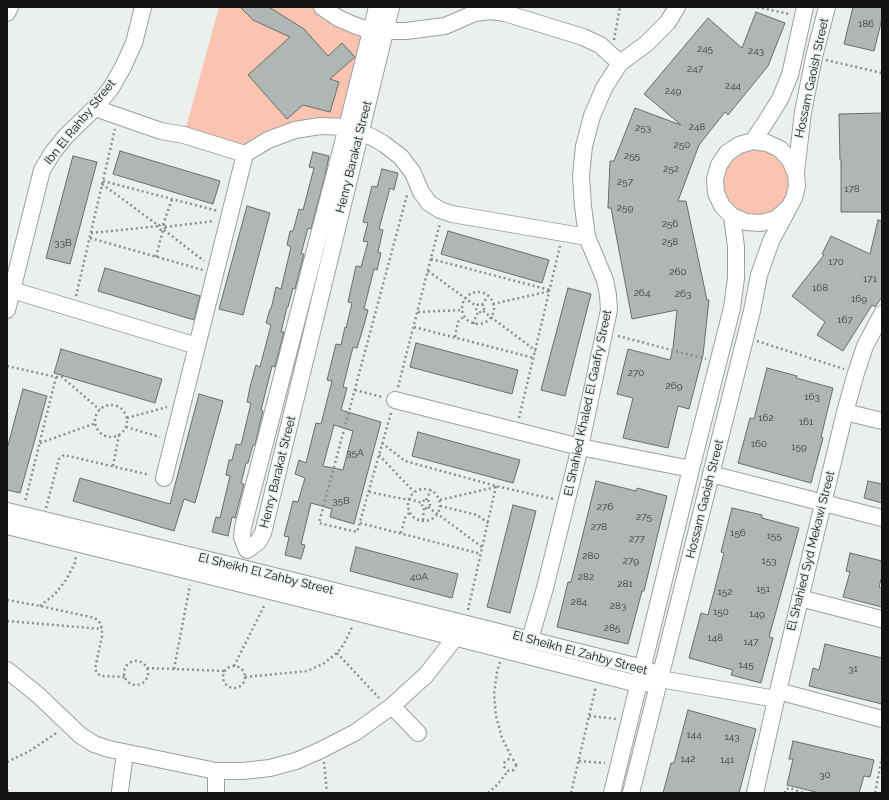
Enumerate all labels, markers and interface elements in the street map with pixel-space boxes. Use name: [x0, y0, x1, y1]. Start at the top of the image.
street label: Hossam Gaoish Street: [792, 17, 832, 139]
house number: 186: [858, 18, 874, 30]
house number: 245: [697, 43, 713, 55]
house number: 243: [748, 45, 764, 57]
house number: 247: [687, 63, 703, 75]
street label: Ibn El Rahby Street: [41, 77, 119, 167]
house number: 244: [725, 80, 741, 92]
house number: 249: [665, 85, 681, 97]
street label: Henry Barakat Street: [333, 99, 375, 215]
house number: 248: [689, 121, 705, 133]
house number: 253: [635, 122, 651, 134]
house number: 250: [674, 139, 690, 151]
house number: 255: [624, 150, 640, 162]
house number: 252: [663, 163, 679, 175]
house number: 257: [617, 176, 633, 188]
house number: 178: [844, 183, 860, 195]
house number: 259: [617, 202, 633, 214]
house number: 256: [662, 218, 678, 230]
house number: 258: [662, 236, 678, 248]
house number: 33B: [54, 237, 72, 249]
house number: 170: [828, 256, 844, 268]
house number: 260: [669, 266, 687, 278]
house number: 171: [863, 273, 877, 285]
house number: 168: [812, 282, 828, 294]
house number: 264: [634, 287, 650, 299]
house number: 263: [675, 288, 691, 300]
house number: 169: [851, 293, 867, 305]
street label: El Shahied Khaled El Gaafry Street: [561, 309, 615, 497]
house number: 167: [837, 314, 853, 326]
house number: 270: [628, 367, 644, 379]
house number: 269: [665, 380, 683, 392]
house number: 163: [804, 391, 820, 403]
house number: 162: [758, 412, 774, 424]
street label: Henry Barakat Street: [257, 414, 299, 530]
house number: 161: [799, 416, 813, 428]
street label: Hossam Gaoish Street: [683, 438, 727, 560]
house number: 160: [751, 438, 767, 450]
house number: 159: [791, 441, 807, 453]
house number: 35A: [346, 447, 364, 459]
street label: El Shahied Syd Mekawi Street: [784, 470, 838, 632]
house number: 35B: [332, 495, 350, 507]
house number: 276: [597, 501, 613, 513]
house number: 275: [636, 511, 652, 523]
house number: 278: [591, 521, 607, 533]
house number: 156: [730, 527, 746, 539]
house number: 155: [766, 530, 782, 542]
house number: 277: [629, 533, 645, 545]
street label: El Sheikh El Zahby Street: [197, 550, 335, 598]
house number: 280: [582, 550, 600, 562]
house number: 279: [623, 555, 639, 567]
house number: 153: [761, 555, 777, 567]
house number: 40A: [410, 571, 428, 583]
house number: 282: [578, 571, 594, 583]
house number: 281: [617, 578, 633, 590]
house number: 151: [756, 583, 770, 595]
house number: 152: [718, 586, 732, 598]
house number: 284: [571, 596, 587, 608]
house number: 283: [610, 600, 626, 612]
house number: 150: [713, 606, 729, 618]
house number: 149: [749, 608, 765, 620]
house number: 285: [604, 622, 620, 634]
street label: El Sheikh El Zahby Street: [511, 628, 649, 678]
house number: 148: [707, 632, 723, 644]
house number: 147: [743, 636, 759, 648]
house number: 145: [738, 659, 754, 671]
house number: 31: [848, 663, 858, 675]
house number: 144: [686, 729, 702, 741]
house number: 143: [724, 731, 740, 743]
house number: 142: [681, 753, 695, 765]
house number: 141: [720, 754, 734, 766]
house number: 30: [819, 769, 831, 781]

